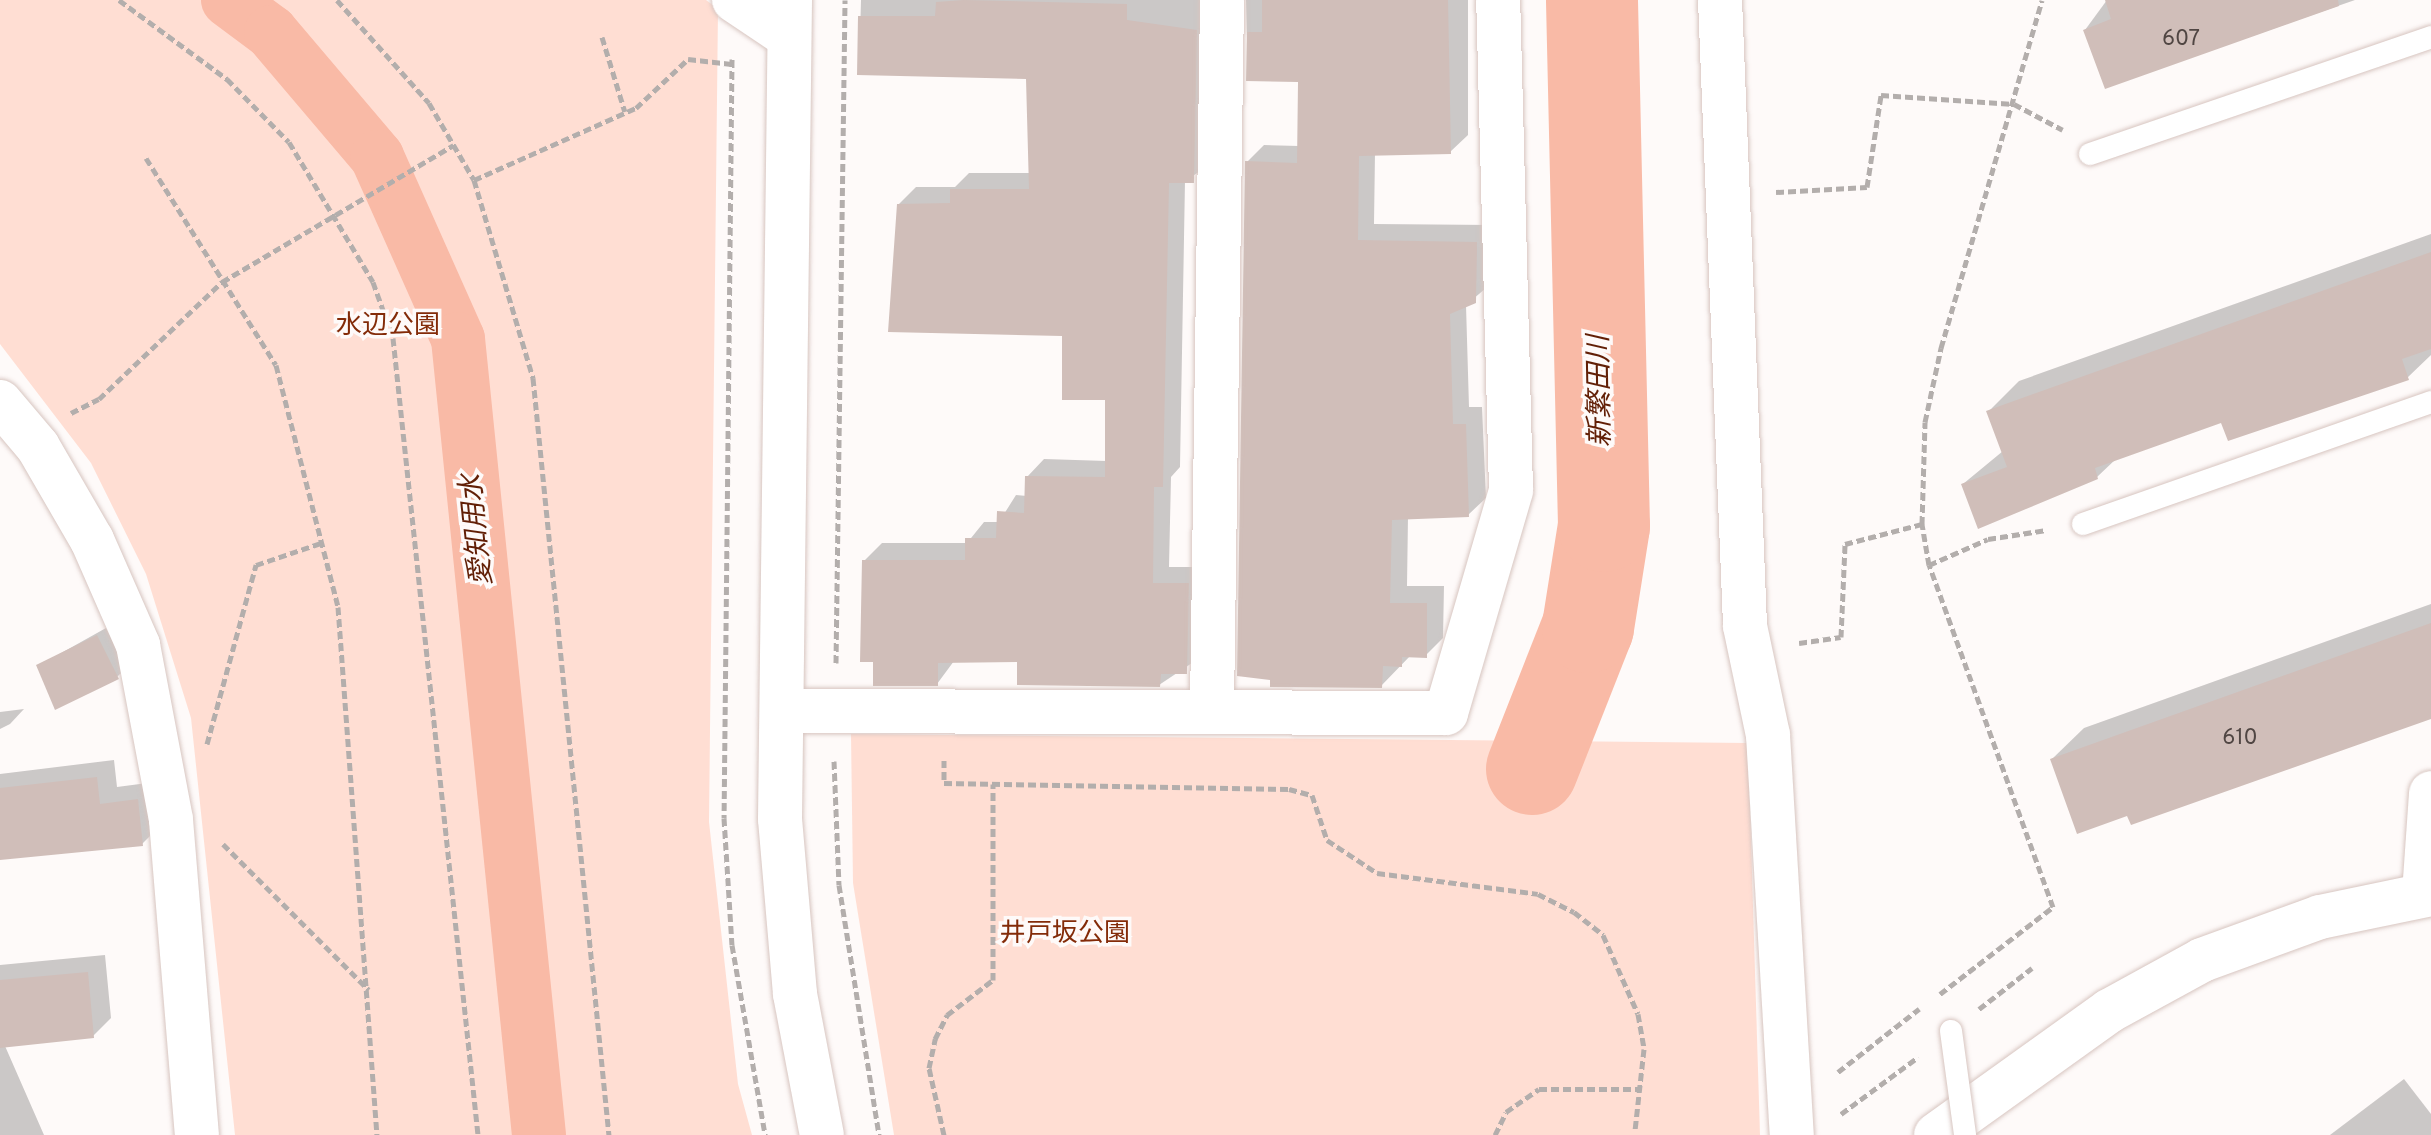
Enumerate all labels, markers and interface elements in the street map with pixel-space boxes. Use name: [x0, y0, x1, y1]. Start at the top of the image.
house number: 607: [2162, 27, 2200, 53]
park label: 水辺公園: [336, 311, 440, 343]
water label: 新繁田川: [1583, 335, 1619, 447]
water label: 愛知用水: [455, 473, 501, 587]
house number: 610: [2222, 726, 2258, 752]
park label: 井戸坂公園: [1000, 919, 1130, 951]

